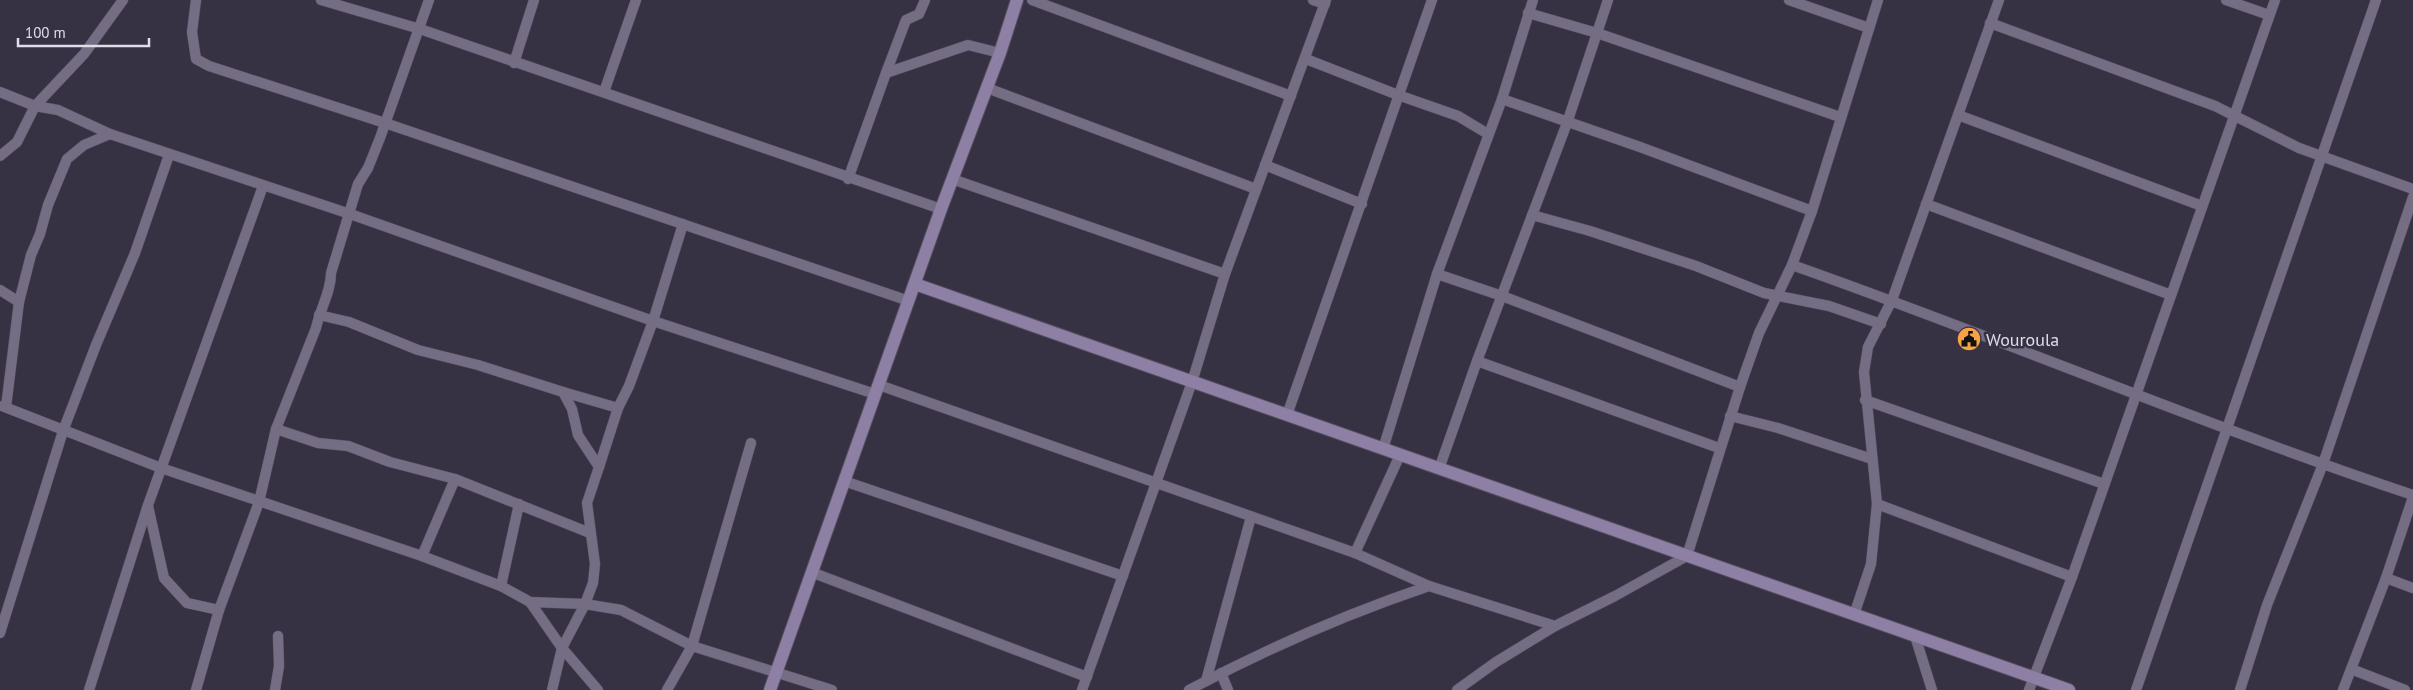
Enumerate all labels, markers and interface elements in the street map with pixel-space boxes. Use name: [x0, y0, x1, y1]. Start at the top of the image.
scale bar: [18, 15, 149, 47]
text: 100 m: [25, 23, 66, 42]
public building icon: Wouroula: [1956, 326, 1982, 352]
place label: Wouroula: [1986, 328, 2059, 351]

